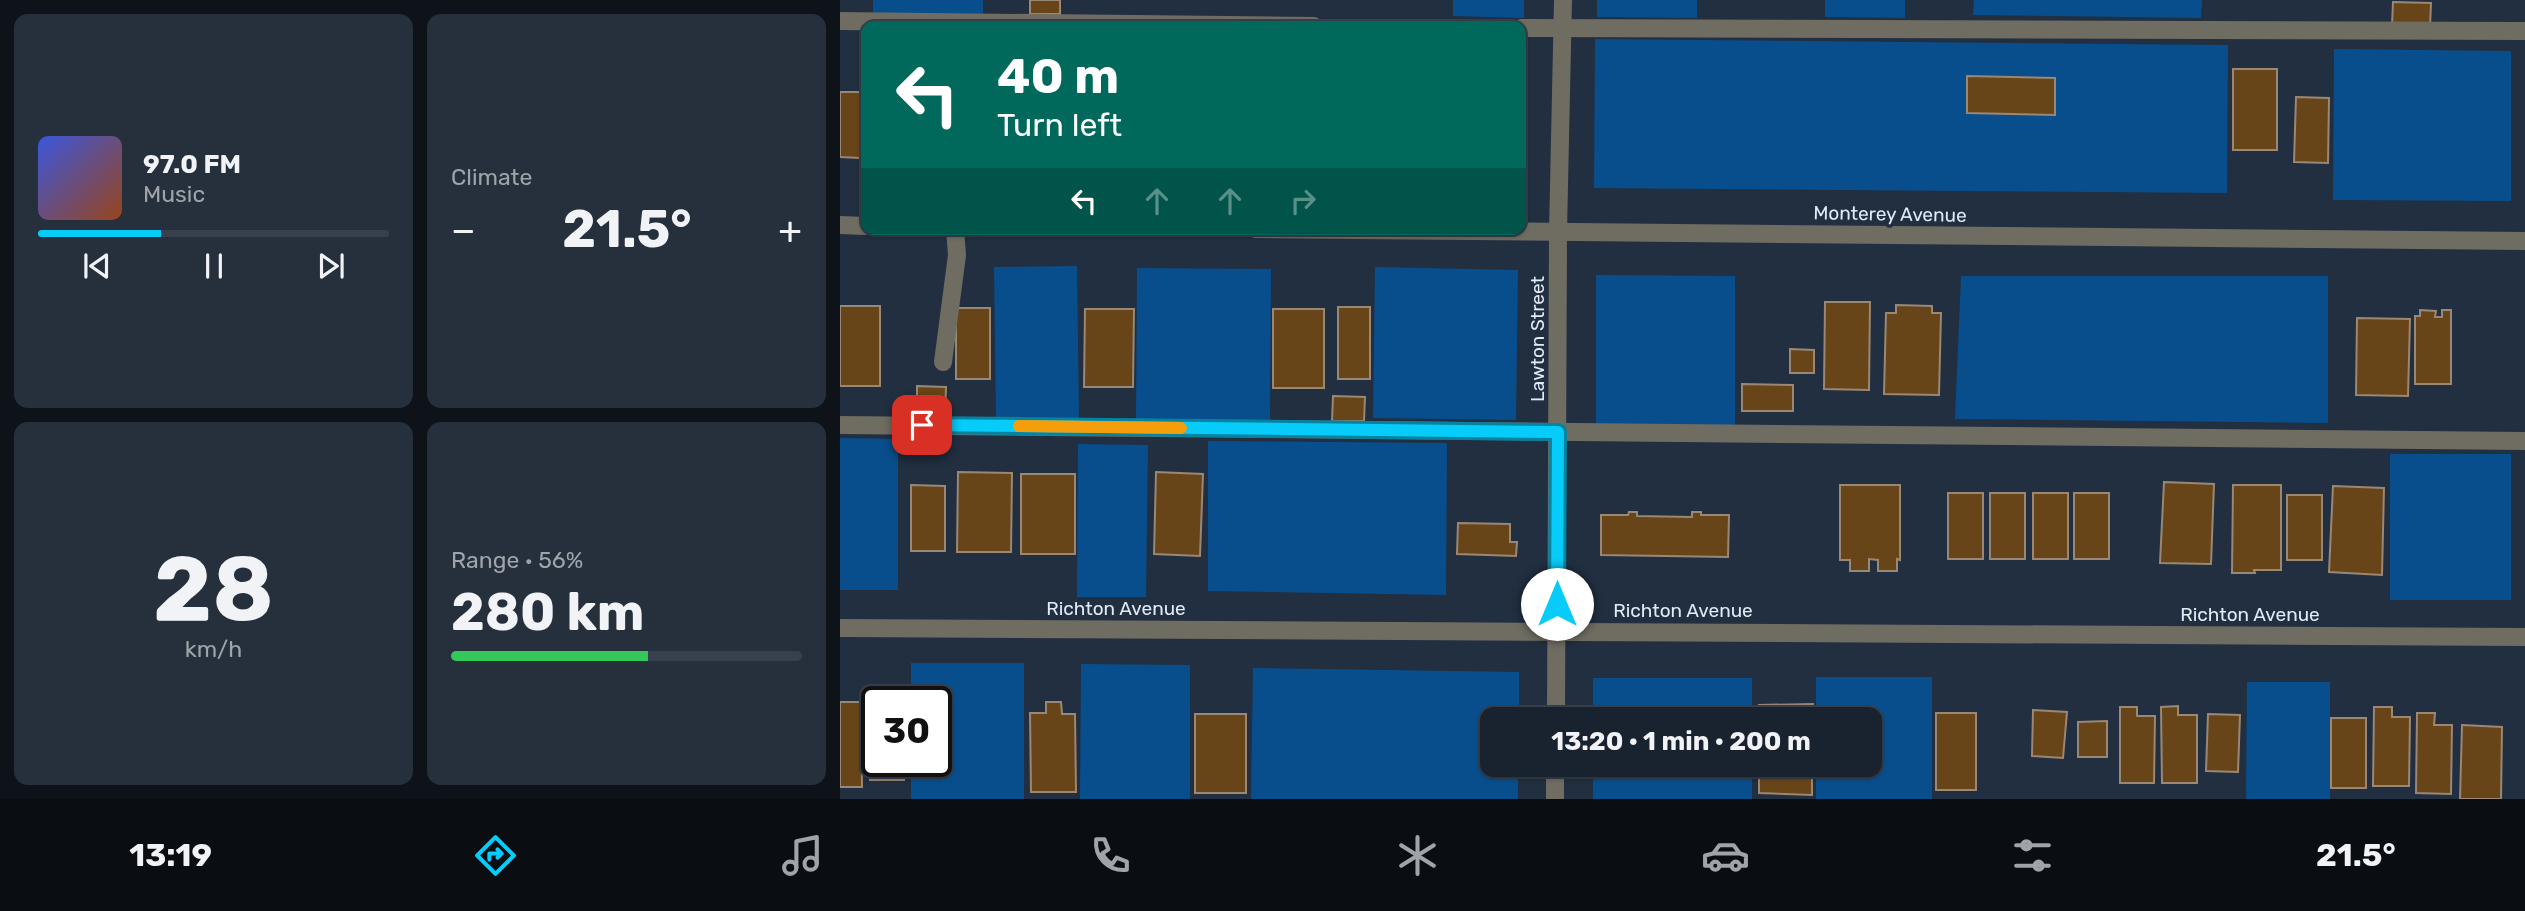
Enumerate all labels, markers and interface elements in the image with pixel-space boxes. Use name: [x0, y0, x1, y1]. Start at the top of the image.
text: 40 m: [997, 47, 1119, 105]
icon: left: [882, 49, 973, 140]
text: Turn left: [997, 106, 1122, 144]
text: 97.0 FM: [143, 149, 241, 180]
text: Climate: [451, 163, 532, 191]
text: Music: [143, 180, 205, 208]
icon: left: [1065, 182, 1103, 220]
icon: ahead: [1138, 182, 1176, 220]
icon: ahead: [1211, 182, 1249, 220]
icon: right: [1284, 182, 1322, 220]
text: 21.5°: [562, 198, 692, 260]
street label: Monterey Avenue: [1813, 201, 1967, 227]
text: −: [451, 207, 476, 253]
text: +: [778, 207, 802, 253]
icon: previous: [78, 247, 116, 285]
icon: pause: [195, 247, 233, 285]
icon: next: [312, 247, 350, 285]
street label: Lawton Street: [1526, 276, 1549, 402]
pin: [892, 395, 952, 455]
icon: arrive: [903, 406, 941, 444]
text: 28: [153, 535, 274, 643]
text: Range · 56%: [451, 546, 583, 574]
position arrow: [1520, 567, 1594, 641]
text: 280 km: [451, 581, 645, 643]
street label: Richton Avenue: [1046, 597, 1186, 620]
street label: Richton Avenue: [1613, 599, 1753, 622]
street label: Richton Avenue: [2180, 603, 2320, 626]
text: km/h: [185, 635, 242, 663]
speed limit sign: 30: [861, 686, 952, 777]
text: 13:20 · 1 min · 200 m: [1551, 726, 1811, 757]
icon: directions: [471, 831, 520, 880]
icon: music: [778, 831, 827, 880]
icon: phone: [1086, 831, 1135, 880]
icon: climate: [1393, 831, 1442, 880]
icon: car: [1701, 831, 1750, 880]
icon: filters: [2008, 831, 2057, 880]
text: 13:19: [129, 836, 212, 874]
text: 21.5°: [2316, 836, 2396, 874]

